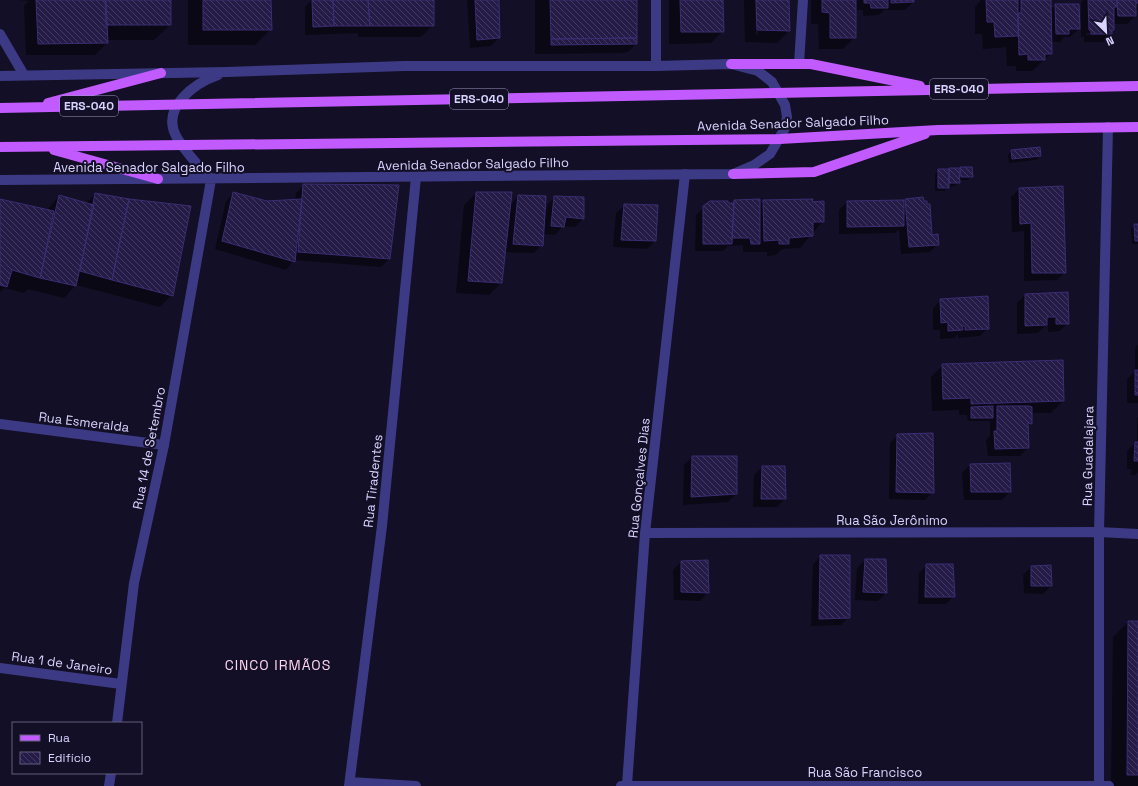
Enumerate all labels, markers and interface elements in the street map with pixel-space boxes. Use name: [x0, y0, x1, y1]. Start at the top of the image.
north arrow: [1086, 12, 1126, 52]
text: N: [1104, 33, 1116, 49]
road number: ERS-040: [930, 79, 988, 99]
road number: ERS-040: [450, 89, 508, 109]
road number: ERS-040: [60, 96, 118, 116]
street label: Avenida Senador Salgado Filho: [697, 111, 889, 135]
street label: Avenida Senador Salgado Filho: [377, 154, 569, 174]
street label: Avenida Senador Salgado Filho: [53, 159, 245, 176]
street label: Rua 14 de Setembro: [129, 385, 169, 511]
street label: Rua Guadalajara: [1079, 405, 1097, 506]
street label: Rua Esmeralda: [38, 408, 131, 436]
street label: Rua Gonçalves Dias: [624, 417, 654, 539]
street label: Rua Tiradentes: [360, 433, 386, 528]
street label: Rua São Jerônimo: [836, 512, 948, 529]
street label: Rua 1 de Janeiro: [11, 648, 113, 678]
district label: CINCO IRMÃOS: [225, 656, 331, 674]
legend: [12, 722, 142, 774]
text: Rua: [48, 730, 70, 746]
text: Edifício: [48, 750, 91, 766]
street label: Rua São Francisco: [808, 764, 922, 781]

